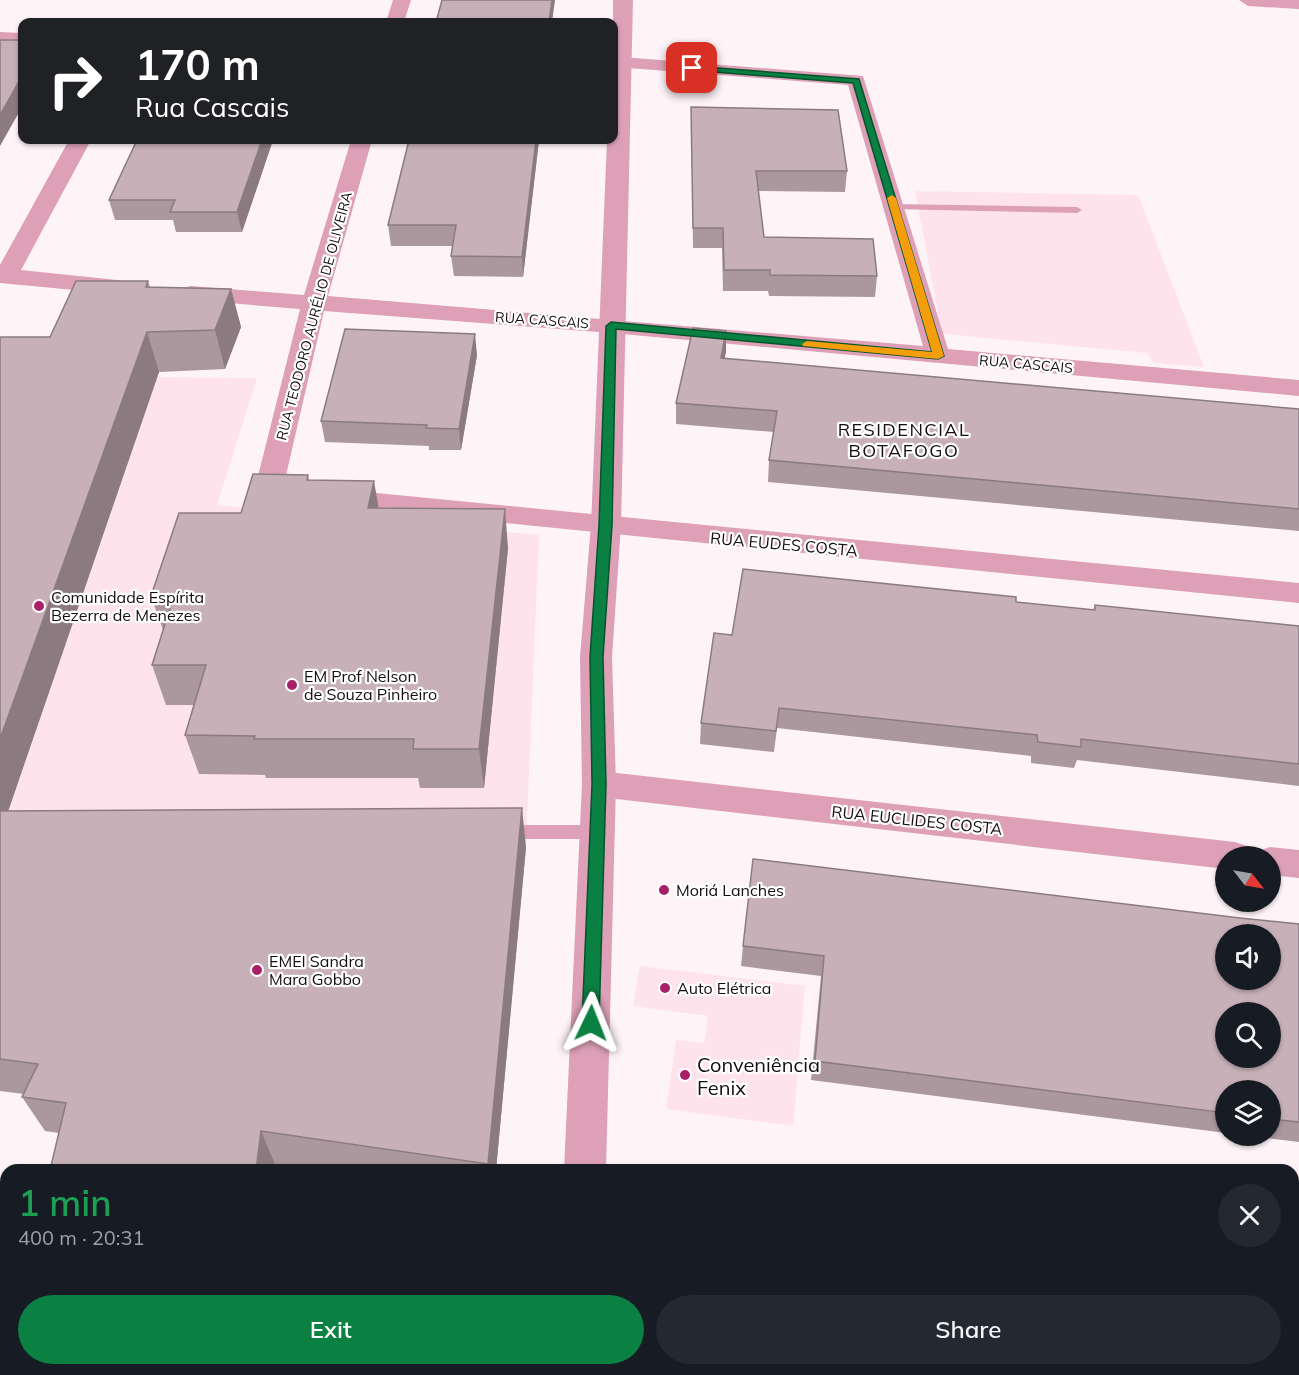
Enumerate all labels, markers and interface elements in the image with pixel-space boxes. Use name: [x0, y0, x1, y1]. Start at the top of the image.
text: 170 m: [135, 38, 260, 91]
icon: right: [36, 42, 114, 120]
pin: [666, 42, 717, 93]
icon: arrive: [675, 51, 708, 84]
text: Rua Cascais: [135, 90, 289, 124]
street label: RUA TEODORO AURÉLIO DE OLIVEIRA: [272, 189, 356, 442]
street label: RUA CASCAIS: [494, 308, 590, 332]
street label: RUA CASCAIS: [978, 351, 1074, 377]
district label: RESIDENCIAL BOTAFOGO: [838, 418, 970, 462]
street label: RUA EUDES COSTA: [709, 528, 859, 560]
place label: Comunidade Espírita Bezerra de Menezes: [51, 587, 204, 625]
marker: Comunidade Espírita Bezerra de Menezes: [32, 599, 46, 613]
place label: EM Prof Nelson de Souza Pinheiro: [304, 666, 437, 704]
marker: EM Prof Nelson de Souza Pinheiro: [285, 678, 299, 692]
street label: RUA EUCLIDES COSTA: [831, 801, 1004, 839]
north arrow: [1215, 846, 1281, 912]
map controls: [1215, 846, 1281, 1146]
place label: Moriá Lanches: [676, 880, 784, 900]
marker: Moriá Lanches: [657, 883, 671, 897]
button: sound: [1215, 924, 1281, 990]
place label: EMEI Sandra Mara Gobbo: [269, 951, 364, 989]
marker: EMEI Sandra Mara Gobbo: [250, 963, 264, 977]
place label: Auto Elétrica: [677, 978, 771, 998]
marker: Auto Elétrica: [658, 981, 672, 995]
position arrow: [559, 991, 623, 1055]
button: search: [1215, 1002, 1281, 1068]
place label: Conveniência Fenix: [697, 1052, 820, 1100]
marker: Conveniência Fenix: [678, 1068, 692, 1082]
button: layers: [1215, 1080, 1281, 1146]
text: 1 min: [18, 1180, 112, 1225]
button: close: [1218, 1184, 1281, 1247]
text: 400 m · 20:31: [18, 1225, 144, 1250]
button: Exit: [18, 1295, 644, 1364]
button: Share: [656, 1295, 1281, 1364]

